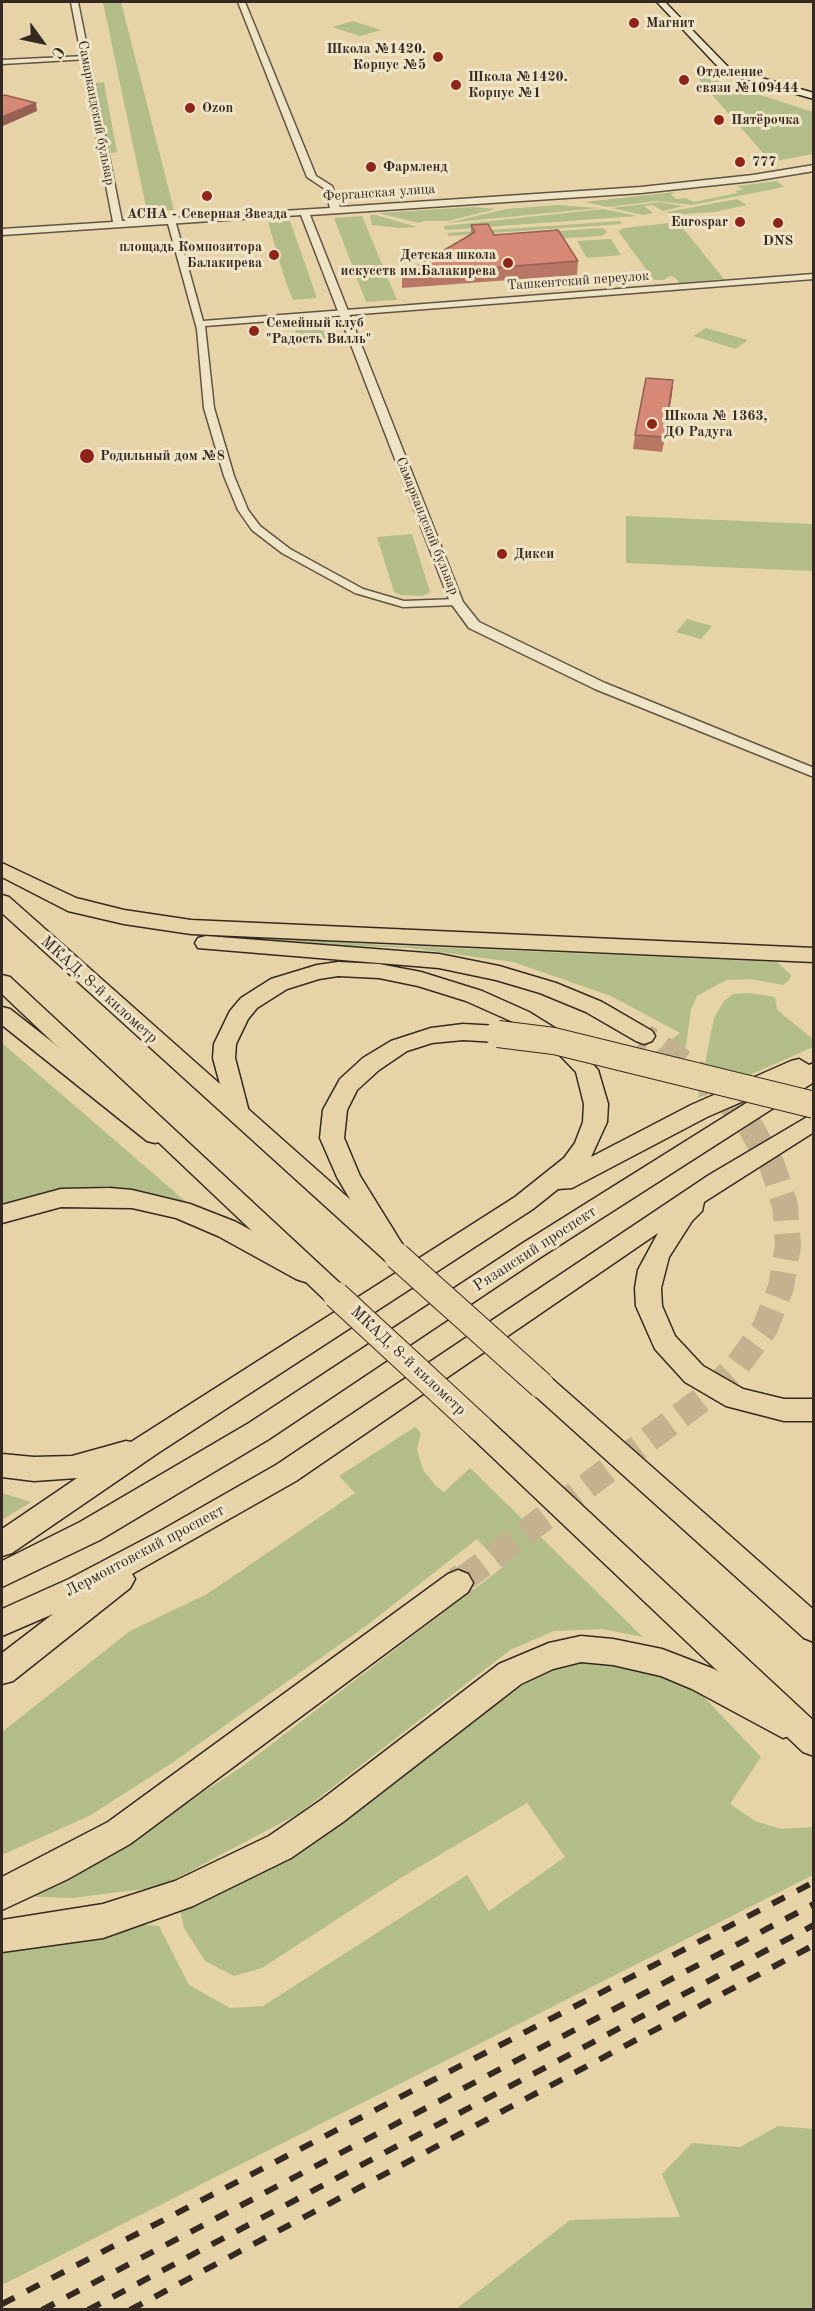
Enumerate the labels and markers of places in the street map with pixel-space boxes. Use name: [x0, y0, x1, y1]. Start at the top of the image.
place label: Магнит: [646, 15, 694, 31]
marker: Магнит: [627, 16, 641, 30]
place label: Школа №1420. Корпус №5: [326, 41, 426, 74]
marker: Школа №1420. Корпус №5: [431, 50, 445, 64]
place label: Отделение связи №109444: [696, 64, 799, 96]
place label: Школа №1420. Корпус №1: [468, 69, 568, 102]
marker: Отделение связи №109444: [677, 73, 691, 87]
marker: Школа №1420. Корпус №1: [449, 78, 463, 92]
place label: Ozon: [202, 100, 233, 116]
marker: Ozon: [183, 101, 197, 115]
place label: Пятёрочка: [731, 112, 800, 128]
marker: Пятёрочка: [712, 113, 726, 127]
place label: 777: [752, 154, 776, 170]
marker: 777: [733, 155, 747, 169]
place label: Фармленд: [383, 159, 448, 175]
marker: Фармленд: [364, 160, 378, 174]
marker: АСНА - Северная Звезда: [200, 189, 214, 203]
place label: АСНА - Северная Звезда: [127, 206, 287, 222]
place label: Eurospar: [671, 214, 728, 230]
marker: Eurospar: [733, 215, 747, 229]
marker: DNS: [771, 216, 785, 230]
place label: DNS: [763, 233, 793, 249]
place label: площадь Композитора Балакирева: [119, 239, 262, 272]
place label: Детская школа искусств им.Балакирева: [340, 247, 496, 280]
marker: площадь Композитора Балакирева: [267, 248, 281, 262]
marker: Детская школа искусств им.Балакирева: [501, 256, 515, 270]
place label: Семейный клуб "Радость Вилль": [266, 315, 371, 348]
marker: Семейный клуб "Радость Вилль": [247, 324, 261, 338]
place label: Школа № 1363, ДО Радуга: [664, 408, 767, 440]
marker: Школа № 1363, ДО Радуга: [645, 417, 659, 431]
marker: Родильный дом №8: [78, 447, 96, 465]
place label: Родильный дом №8: [100, 448, 225, 464]
place label: Дикси: [514, 546, 554, 562]
marker: Дикси: [495, 547, 509, 561]

